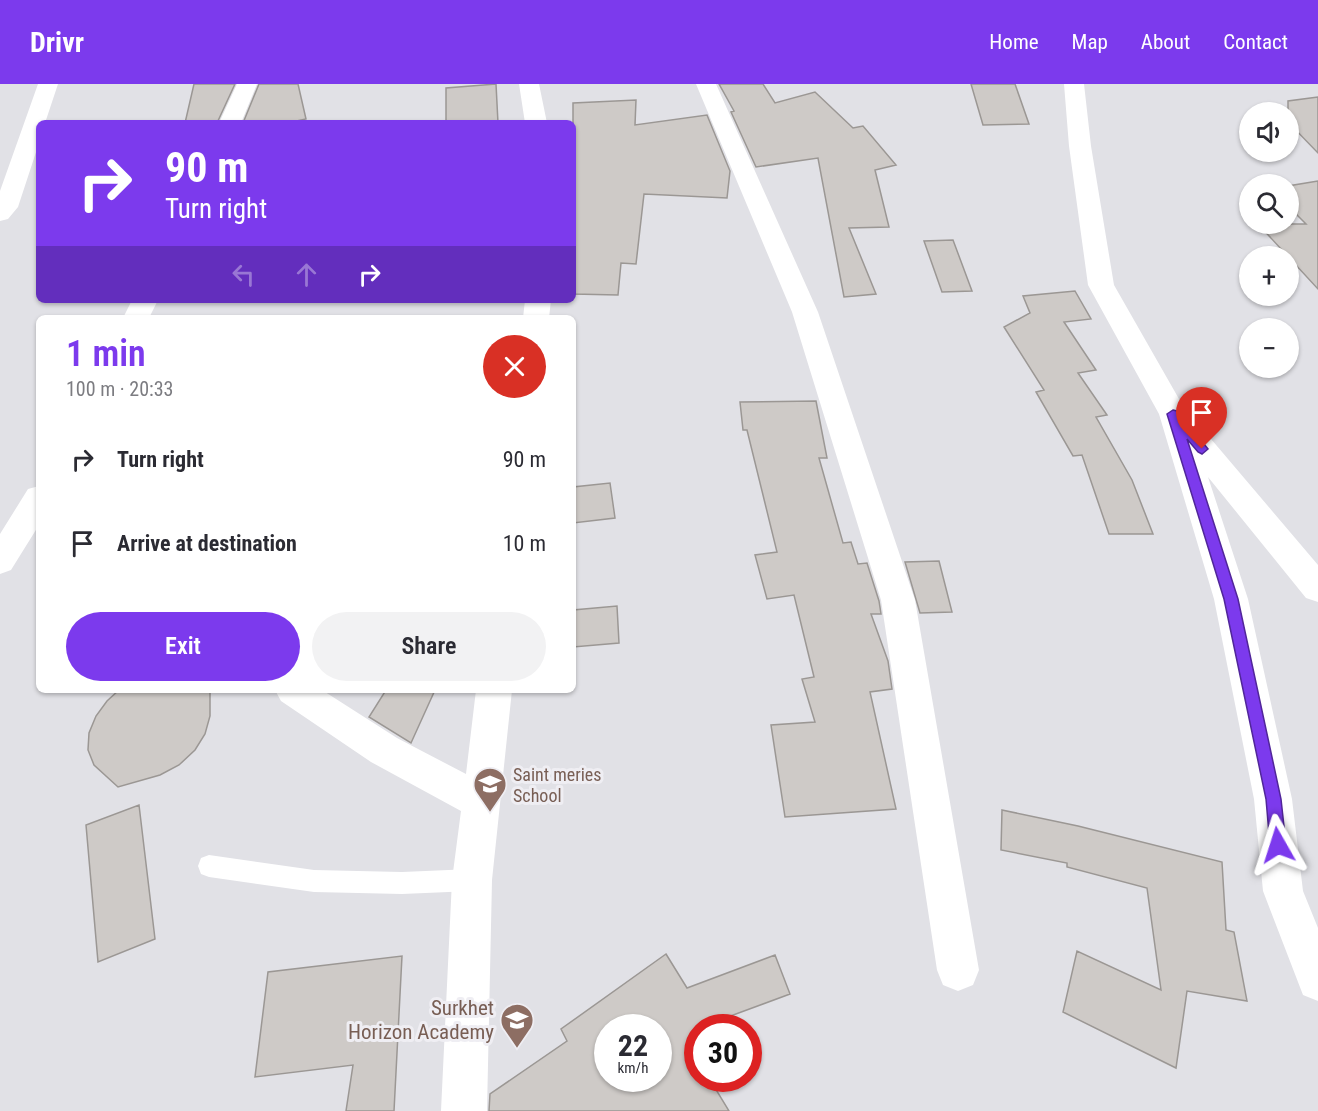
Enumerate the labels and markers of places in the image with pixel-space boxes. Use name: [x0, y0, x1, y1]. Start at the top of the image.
pin: [1176, 387, 1227, 449]
place label: Saint meries School: [513, 764, 602, 806]
school or university icon: Saint meries School: [472, 766, 508, 813]
place label: Surkhet Horizon Academy: [348, 996, 494, 1044]
school or university icon: Surkhet Horizon Academy: [499, 1002, 535, 1049]

